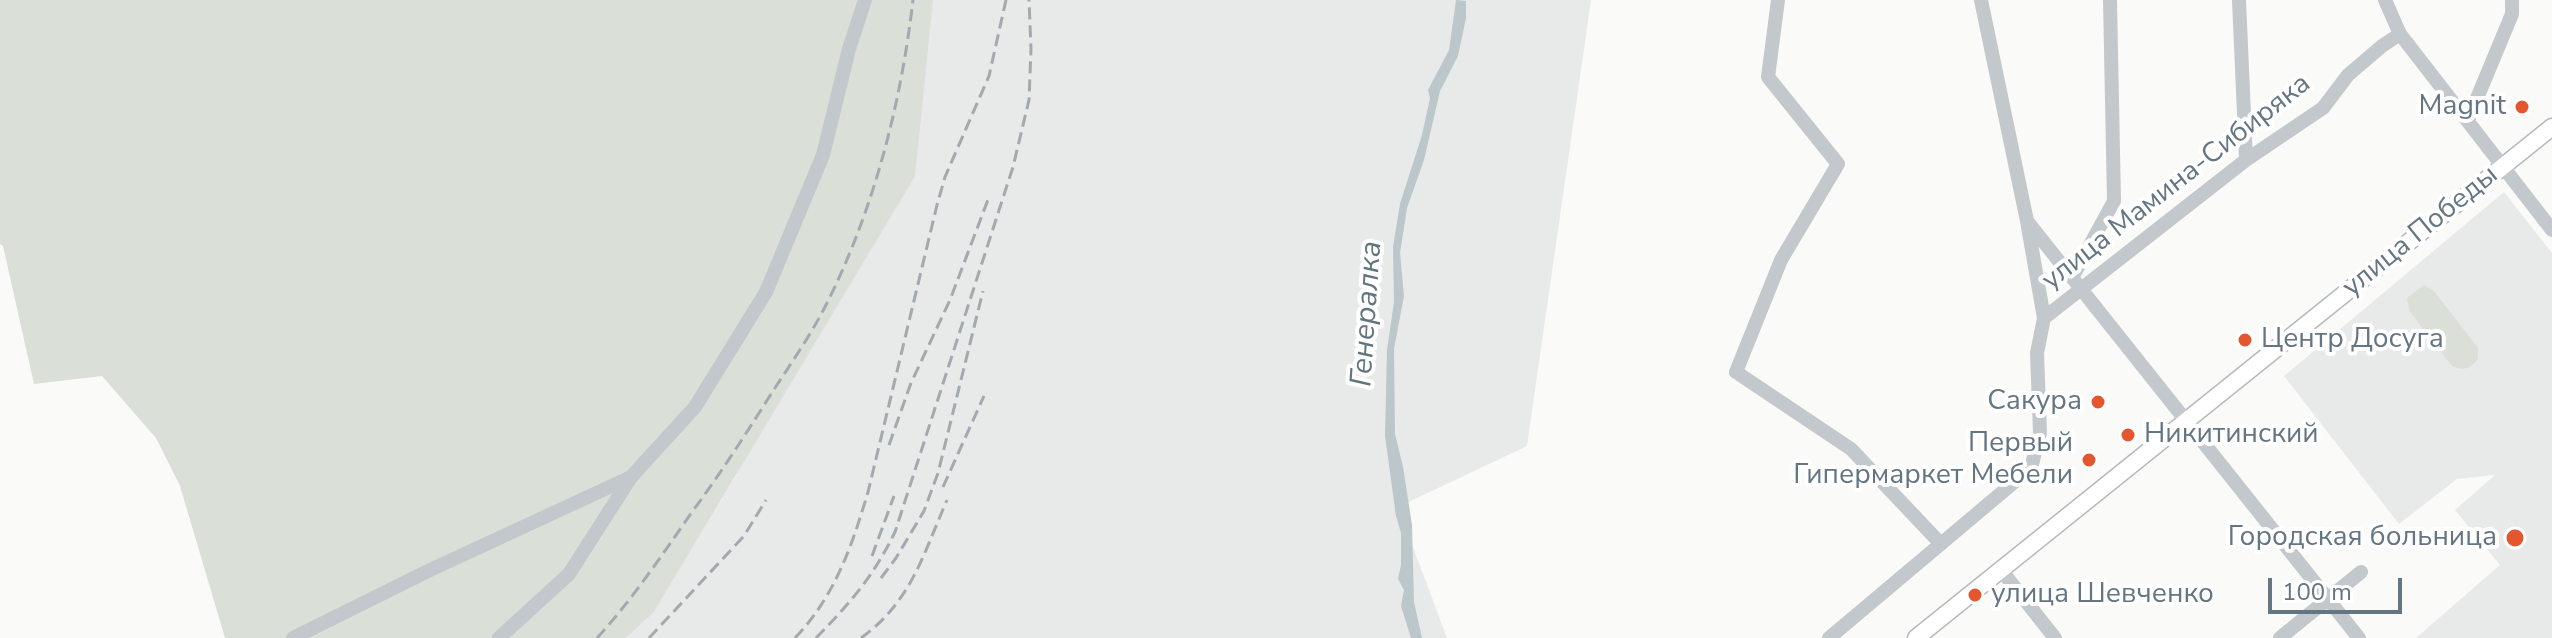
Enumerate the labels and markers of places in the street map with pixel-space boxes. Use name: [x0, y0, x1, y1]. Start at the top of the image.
place label: Magnit: [2419, 90, 2506, 124]
marker: Magnit: [2513, 98, 2531, 116]
place label: Центр Досуга: [2261, 323, 2444, 357]
marker: Центр Досуга: [2236, 331, 2254, 349]
place label: Сакура: [1987, 385, 2082, 419]
marker: Сакура: [2089, 393, 2107, 411]
place label: Никитинский: [2144, 418, 2319, 452]
marker: Никитинский: [2119, 426, 2137, 444]
place label: Первый Гипермаркет Мебели: [1793, 427, 2073, 493]
marker: Первый Гипермаркет Мебели: [2080, 451, 2098, 469]
place label: Городская больница: [2228, 521, 2497, 555]
marker: Городская больница: [2504, 527, 2526, 549]
place label: улица Шевченко: [1991, 578, 2214, 612]
marker: улица Шевченко: [1966, 586, 1984, 604]

